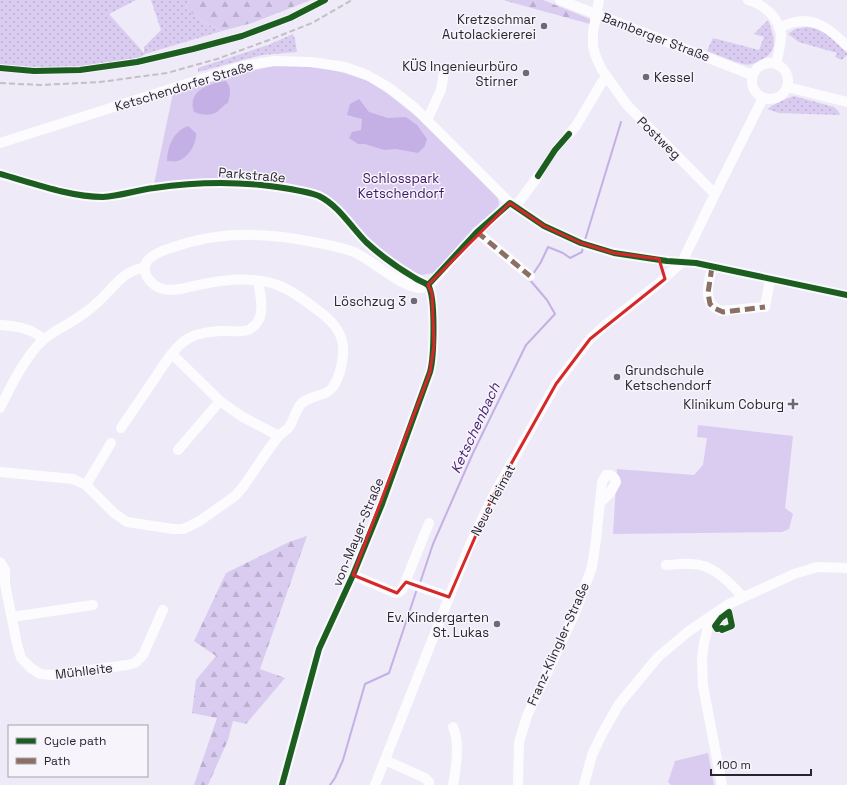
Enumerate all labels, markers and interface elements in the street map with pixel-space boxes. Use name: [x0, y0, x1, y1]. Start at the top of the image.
street label: Bamberger Straße: [600, 9, 712, 65]
place label: Kretzschmar Autolackiererei: [442, 11, 536, 43]
marker: Kretzschmar Autolackiererei: [539, 21, 549, 31]
street label: Ketschendorfer Straße: [113, 57, 255, 115]
place label: KÜS Ingenieurbüro Stirner: [402, 58, 518, 90]
marker: KÜS Ingenieurbüro Stirner: [521, 68, 531, 78]
place label: Kessel: [654, 69, 694, 86]
marker: Kessel: [641, 72, 651, 82]
street label: Postweg: [633, 113, 685, 163]
street label: Parkstraße: [218, 164, 286, 186]
park label: Schlosspark Ketschendorf: [358, 170, 444, 202]
place label: Löschzug 3: [334, 293, 406, 310]
marker: Löschzug 3: [409, 296, 419, 306]
place label: Grundschule Ketschendorf: [625, 362, 712, 394]
marker: Grundschule Ketschendorf: [612, 372, 622, 382]
water label: Ketschenbach: [446, 380, 504, 476]
place label: Klinikum Coburg: [683, 396, 784, 413]
marker: Klinikum Coburg: [787, 398, 799, 410]
street label: Neue Heimat: [467, 461, 519, 539]
street label: von-Mayer-Straße: [329, 475, 387, 589]
street label: Franz-Klingler-Straße: [523, 580, 593, 708]
place label: Ev. Kindergarten St. Lukas: [387, 609, 489, 641]
marker: Ev. Kindergarten St. Lukas: [492, 619, 502, 629]
street label: Mühlleite: [54, 659, 114, 683]
legend: [8, 725, 148, 777]
text: Cycle path: [44, 733, 106, 749]
scale bar: [711, 751, 811, 777]
text: Path: [44, 753, 70, 769]
text: 100 m: [717, 757, 751, 773]

